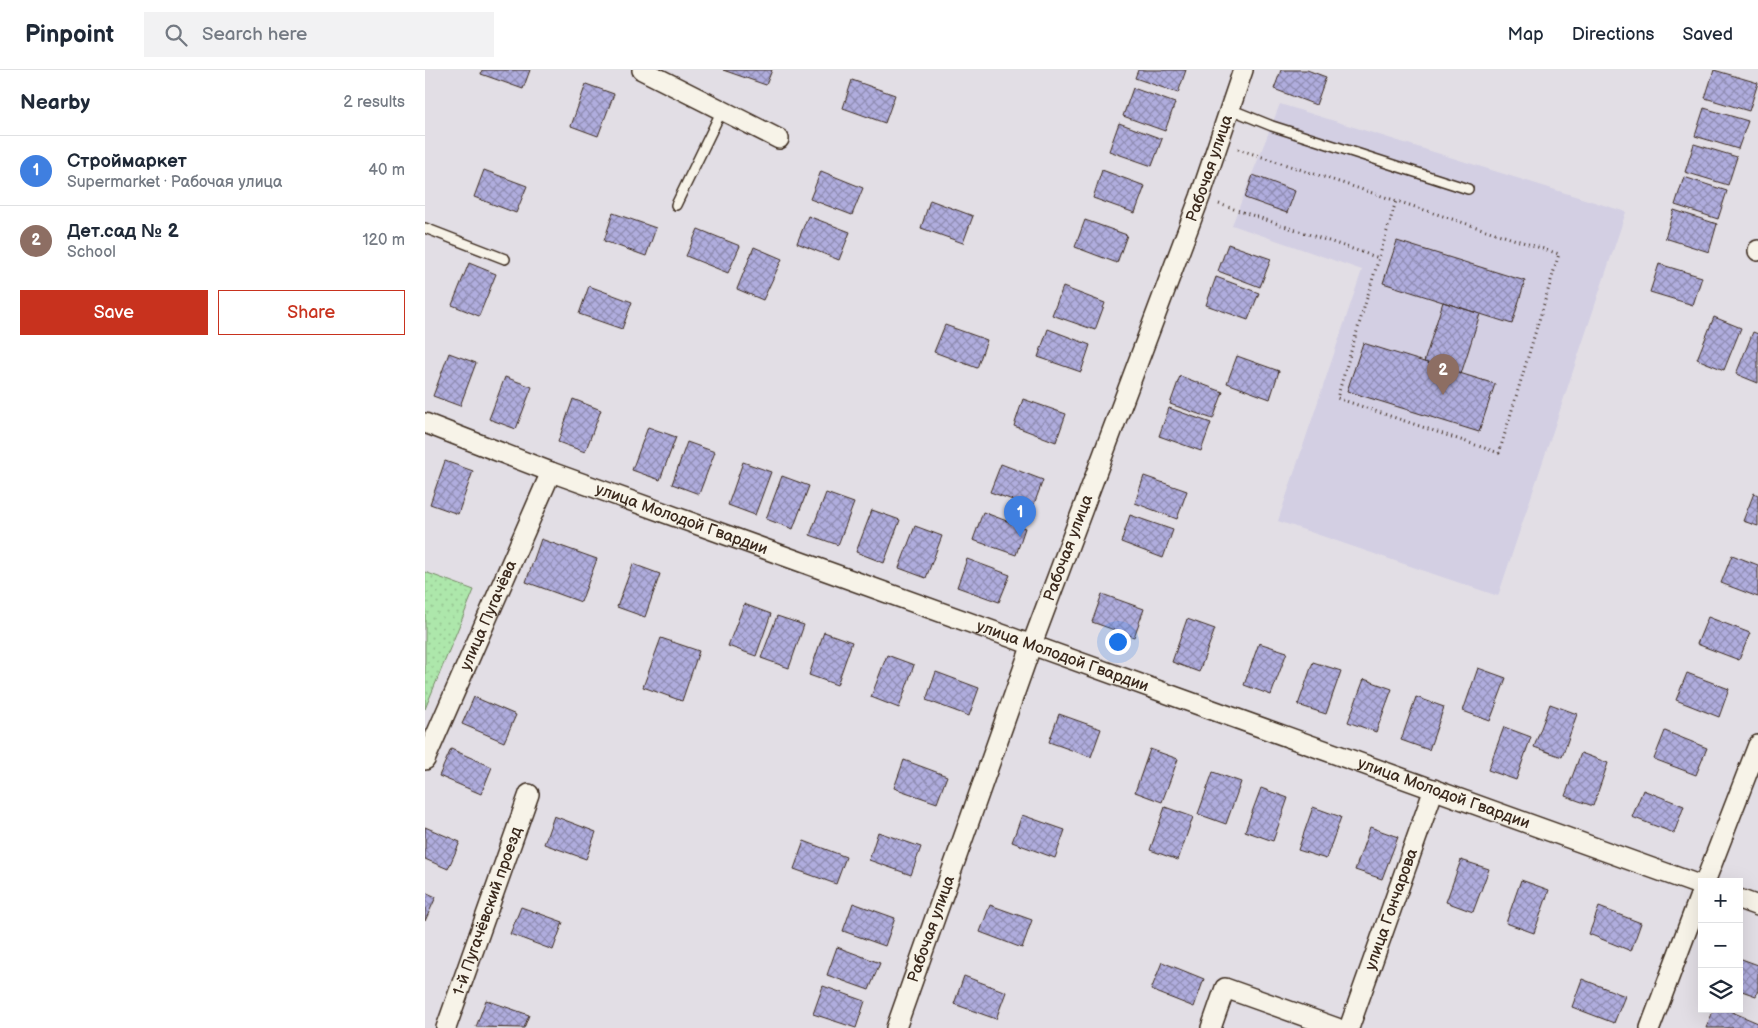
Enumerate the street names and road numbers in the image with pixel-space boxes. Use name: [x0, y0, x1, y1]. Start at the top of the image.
street label: Рабочая улица: [1182, 112, 1237, 225]
street label: улица Молодой Гвардии: [593, 479, 770, 559]
street label: Рабочая улица: [1040, 492, 1097, 604]
street label: улица Пугачёва: [456, 557, 521, 673]
street label: улица Молодой Гвардии: [974, 616, 1151, 696]
street label: улица Молодой Гвардии: [1355, 753, 1533, 833]
street label: 1-й Пугачёвский проезд: [449, 824, 526, 998]
street label: улица Гончарова: [1361, 845, 1422, 973]
street label: Рабочая улица: [903, 873, 959, 985]

